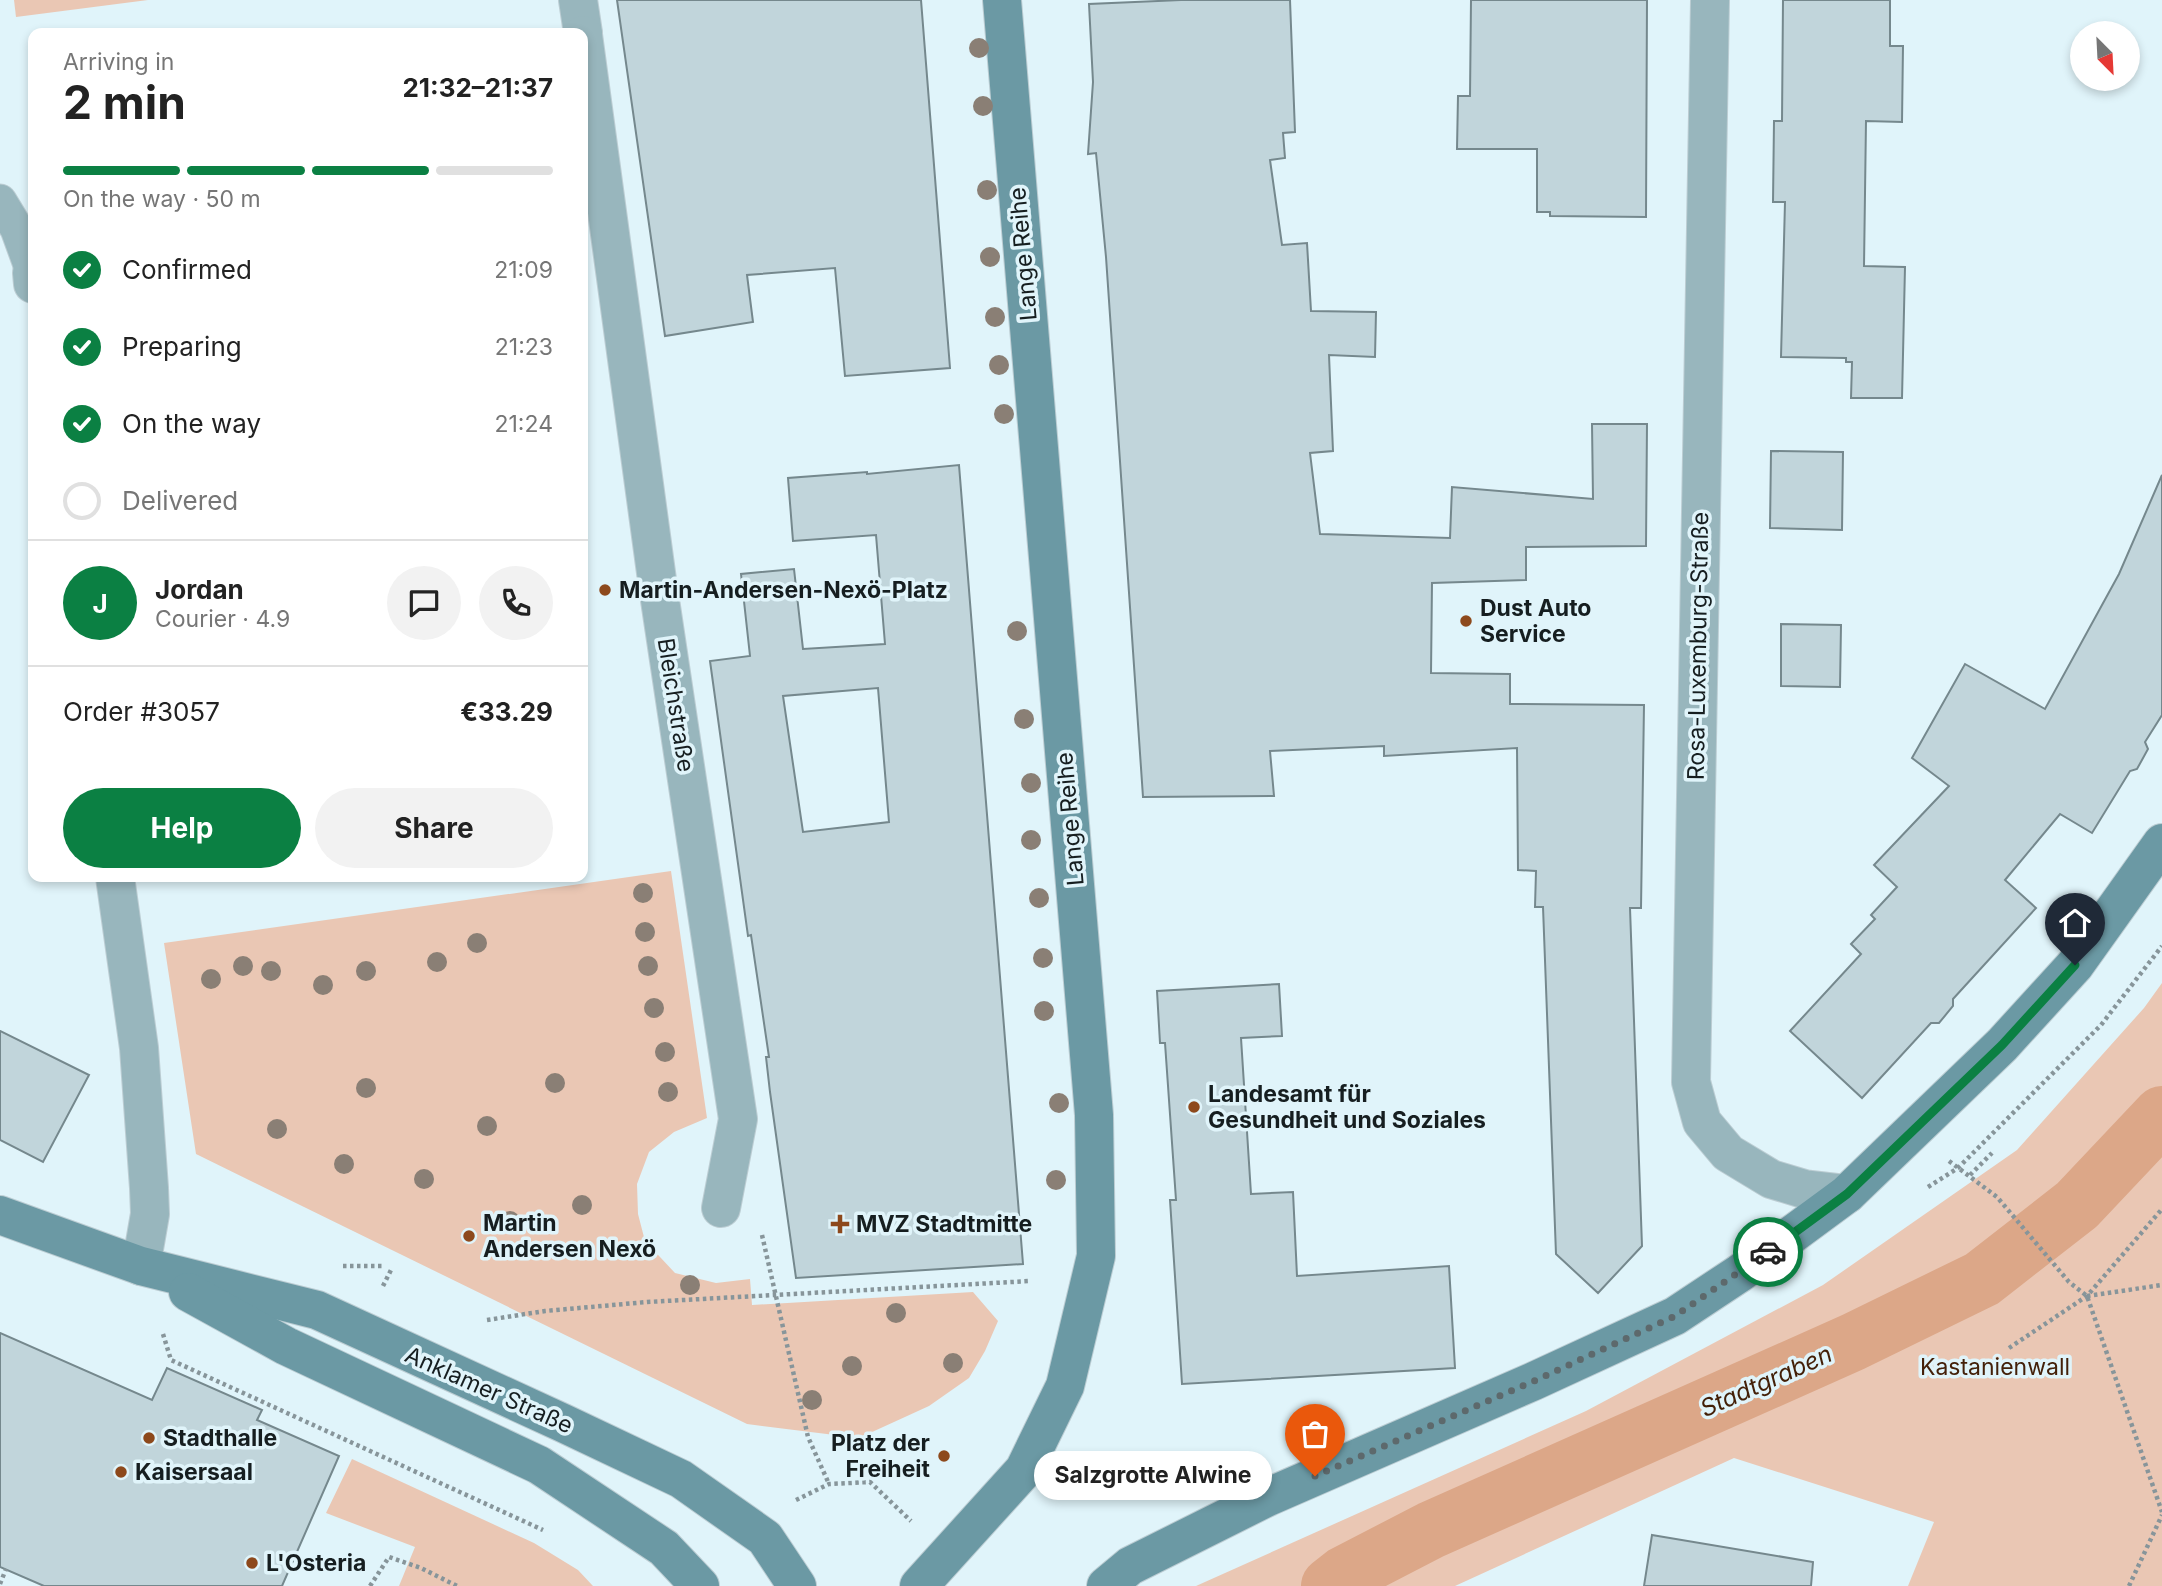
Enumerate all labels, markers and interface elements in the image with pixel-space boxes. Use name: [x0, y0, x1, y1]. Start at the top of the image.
north arrow: [2070, 21, 2140, 91]
map controls: [2070, 21, 2140, 91]
text: Arriving in: [63, 48, 174, 76]
text: 21:32–21:37: [402, 72, 553, 103]
text: 2 min: [63, 74, 186, 130]
text: On the way · 50 m: [63, 185, 261, 213]
street label: Lange Reihe: [1003, 186, 1043, 322]
icon: check: [63, 251, 101, 289]
text: Confirmed: [122, 254, 252, 285]
text: 21:09: [494, 256, 553, 284]
icon: check: [63, 328, 101, 366]
text: Preparing: [122, 331, 242, 362]
text: 21:23: [495, 333, 553, 361]
icon: check: [63, 405, 101, 443]
text: On the way: [122, 408, 261, 439]
text: 21:24: [494, 410, 553, 438]
text: Delivered: [122, 485, 238, 516]
street label: Rosa-Luxemburg-Straße: [1682, 512, 1714, 780]
button: chat: [387, 566, 461, 640]
button: phone: [479, 566, 553, 640]
text: Jordan: [155, 574, 244, 605]
place label: Martin-Andersen-Nexö-Platz: [619, 576, 948, 604]
marker: Martin-Andersen-Nexö-Platz: [597, 582, 613, 598]
text: J: [92, 588, 108, 619]
place label: Dust Auto Service: [1480, 594, 1591, 648]
text: Courier · 4.9: [155, 605, 290, 633]
marker: Dust Auto Service: [1458, 613, 1474, 629]
street label: Bleichstraße: [652, 636, 700, 774]
text: Order #3057: [63, 696, 220, 727]
text: €33.29: [460, 696, 553, 727]
street label: Lange Reihe: [1050, 751, 1090, 887]
button: Help: [63, 788, 301, 868]
button: Share: [315, 788, 553, 868]
pin: [2045, 893, 2105, 965]
icon: home: [2056, 904, 2094, 942]
place label: Landesamt für Gesundheit und Soziales: [1208, 1080, 1486, 1134]
marker: Landesamt für Gesundheit und Soziales: [1186, 1099, 1202, 1115]
place label: Martin Andersen Nexö: [483, 1209, 656, 1263]
place label: MVZ Stadtmitte: [856, 1210, 1032, 1238]
marker: MVZ Stadtmitte: [830, 1214, 850, 1234]
courier: [1733, 1217, 1803, 1287]
marker: Martin Andersen Nexö: [461, 1228, 477, 1244]
icon: car: [1749, 1233, 1787, 1271]
water label: Stadtgraben: [1696, 1339, 1836, 1423]
street label: Anklamer Straße: [401, 1340, 577, 1440]
park label: Kastanienwall: [1920, 1353, 2070, 1381]
pin: [1285, 1404, 1345, 1476]
icon: bag: [1296, 1415, 1334, 1453]
place label: Stadthalle: [163, 1424, 277, 1452]
place label: Platz der Freiheit: [831, 1429, 931, 1483]
marker: Stadthalle: [141, 1430, 157, 1446]
marker: Platz der Freiheit: [936, 1448, 952, 1464]
callout: Salzgrotte Alwine: [1035, 1452, 1273, 1500]
place label: Kaisersaal: [135, 1458, 253, 1486]
text: Salzgrotte Alwine: [1055, 1461, 1251, 1489]
marker: Kaisersaal: [113, 1464, 129, 1480]
place label: L'Osteria: [266, 1549, 366, 1577]
marker: L'Osteria: [244, 1555, 260, 1571]

